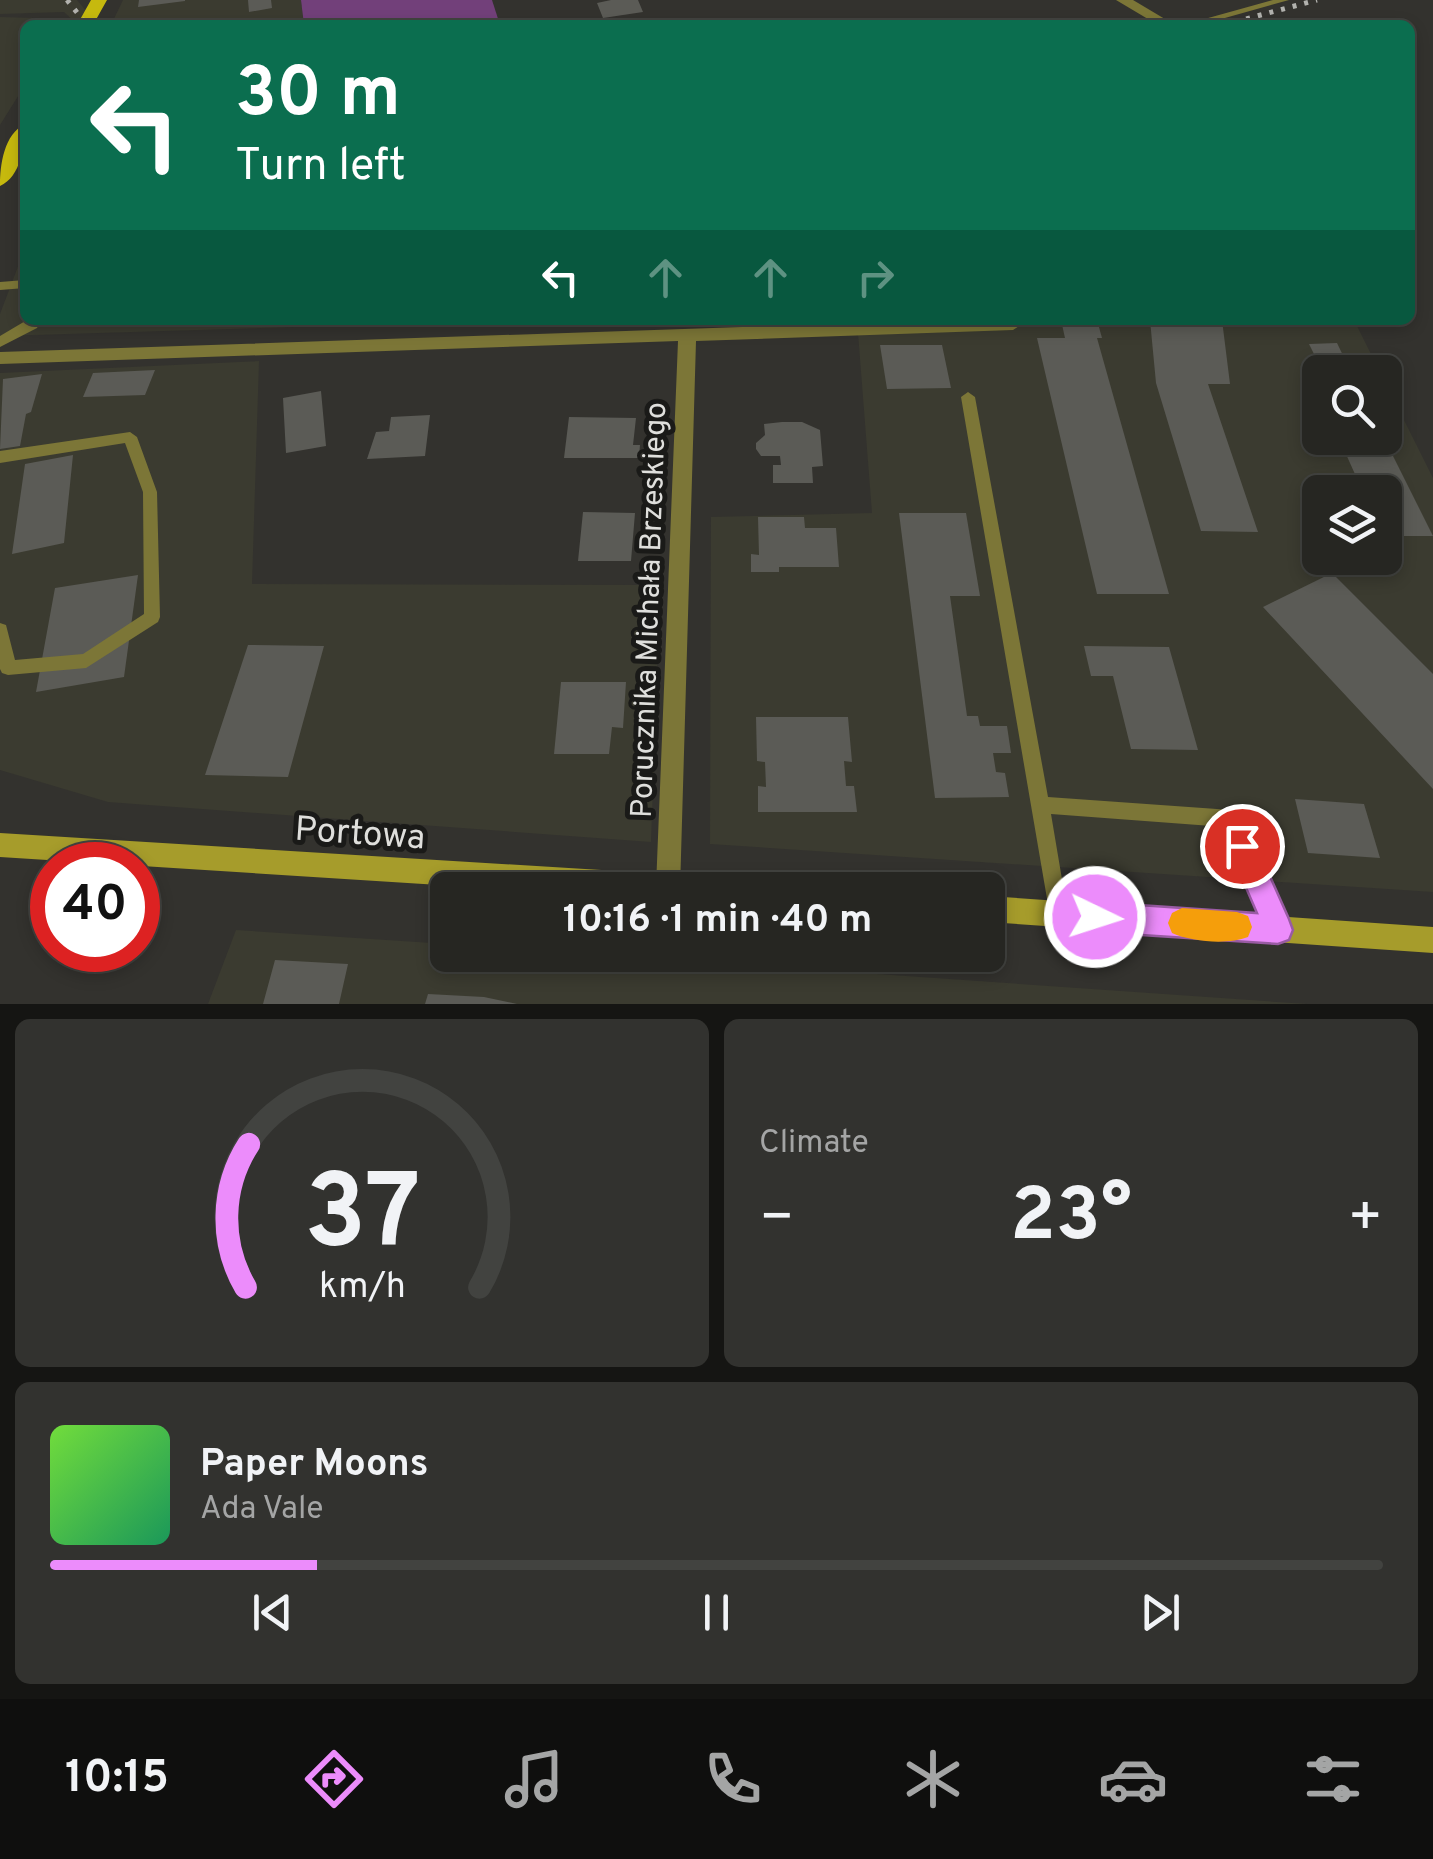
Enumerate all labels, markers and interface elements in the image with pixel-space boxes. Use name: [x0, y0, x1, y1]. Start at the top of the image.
text: 30 m: [235, 52, 401, 141]
icon: left: [70, 60, 200, 190]
text: Turn left: [235, 139, 406, 196]
icon: left: [533, 250, 588, 305]
icon: ahead: [638, 250, 693, 305]
icon: ahead: [743, 250, 798, 305]
icon: right: [848, 250, 903, 305]
map controls: [1302, 355, 1402, 575]
button: search: [1302, 355, 1402, 455]
street label: Porucznika Michała Brzeskiego: [625, 402, 676, 819]
button: layers: [1302, 475, 1402, 575]
pin: [1200, 804, 1285, 889]
street label: Portowa: [293, 808, 427, 862]
icon: arrive: [1215, 819, 1270, 874]
speed limit sign: 40: [30, 842, 160, 972]
position arrow: [1043, 865, 1147, 969]
text: 10:16 · 1 min · 40 m: [563, 897, 872, 946]
text: Climate: [759, 1124, 869, 1164]
text: 37: [304, 1153, 420, 1285]
text: 23°: [1010, 1172, 1132, 1267]
text: −: [759, 1185, 794, 1255]
text: +: [1348, 1185, 1383, 1255]
text: km/h: [319, 1265, 405, 1311]
text: Paper Moons: [200, 1441, 429, 1490]
text: Ada Vale: [200, 1490, 324, 1530]
icon: previous: [245, 1585, 300, 1640]
icon: pause: [689, 1585, 744, 1640]
icon: next: [1133, 1585, 1188, 1640]
icon: directions: [299, 1744, 369, 1814]
icon: music: [499, 1744, 569, 1814]
icon: phone: [698, 1744, 768, 1814]
icon: climate: [898, 1744, 968, 1814]
icon: car: [1098, 1744, 1168, 1814]
icon: filters: [1298, 1744, 1368, 1814]
text: 10:15: [65, 1751, 169, 1808]

